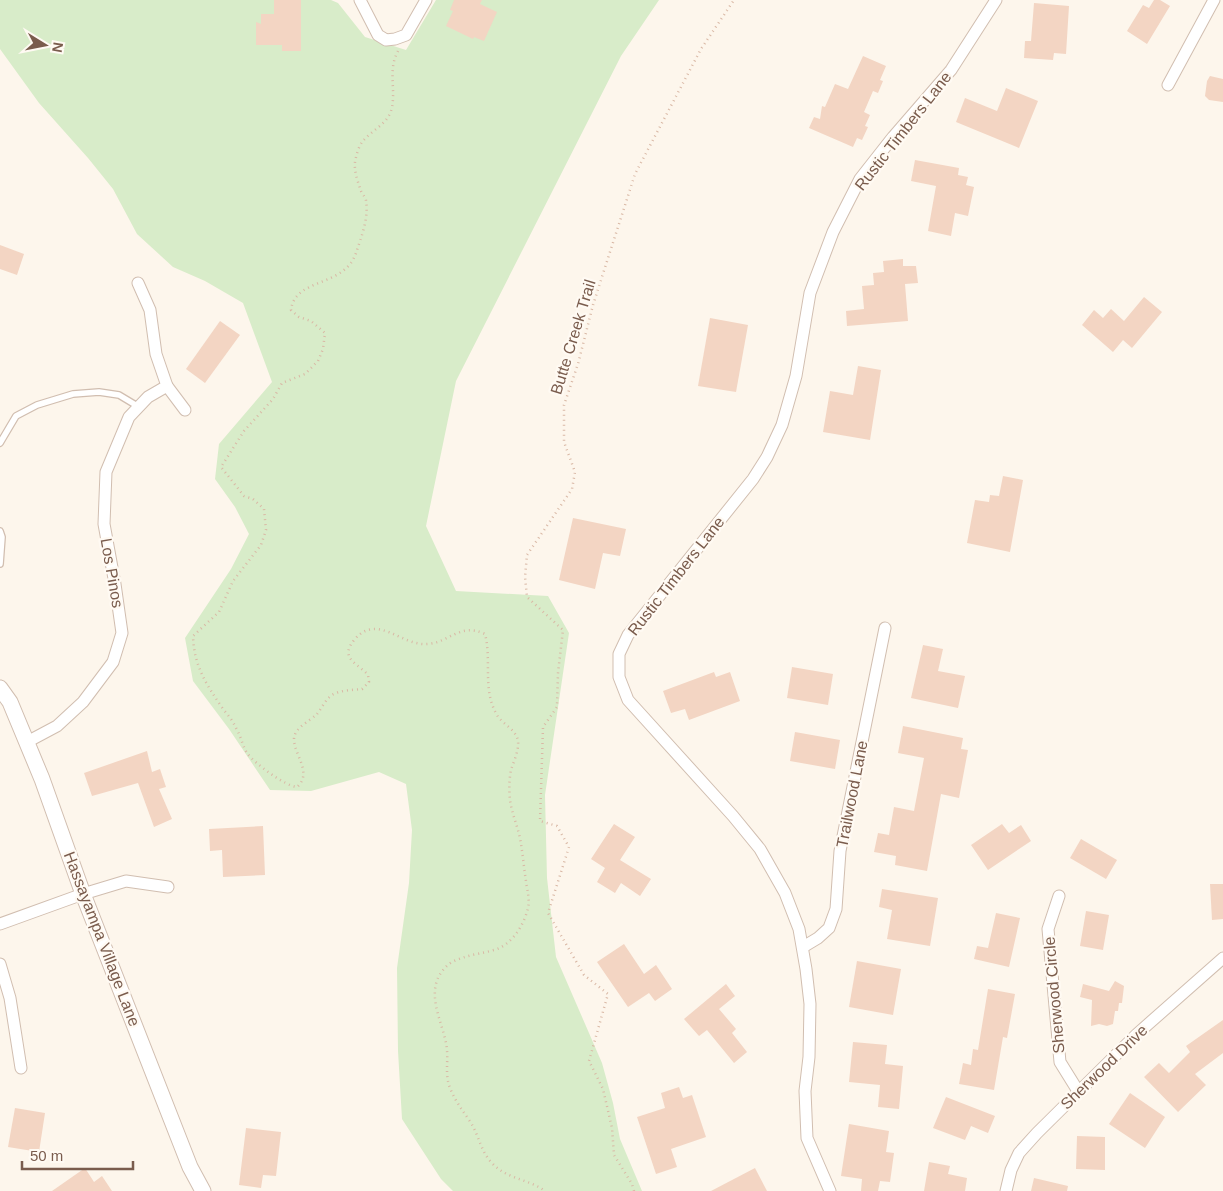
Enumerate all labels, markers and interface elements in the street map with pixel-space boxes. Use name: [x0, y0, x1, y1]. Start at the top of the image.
north arrow: [20, 20, 70, 70]
text: N: [49, 41, 67, 54]
street label: Rustic Timbers Lane: [851, 68, 955, 194]
street label: Butte Creek Trail: [547, 278, 599, 396]
street label: Rustic Timbers Lane: [624, 513, 728, 639]
street label: Los Pinos: [98, 537, 126, 609]
street label: Trailwood Lane: [833, 739, 871, 849]
street label: Hassayampa Village Lane: [61, 849, 143, 1029]
street label: Sherwood Circle: [1040, 936, 1068, 1054]
street label: Sherwood Drive: [1057, 1021, 1151, 1113]
scale bar: [22, 1138, 134, 1170]
text: 50 m: [30, 1147, 63, 1164]

